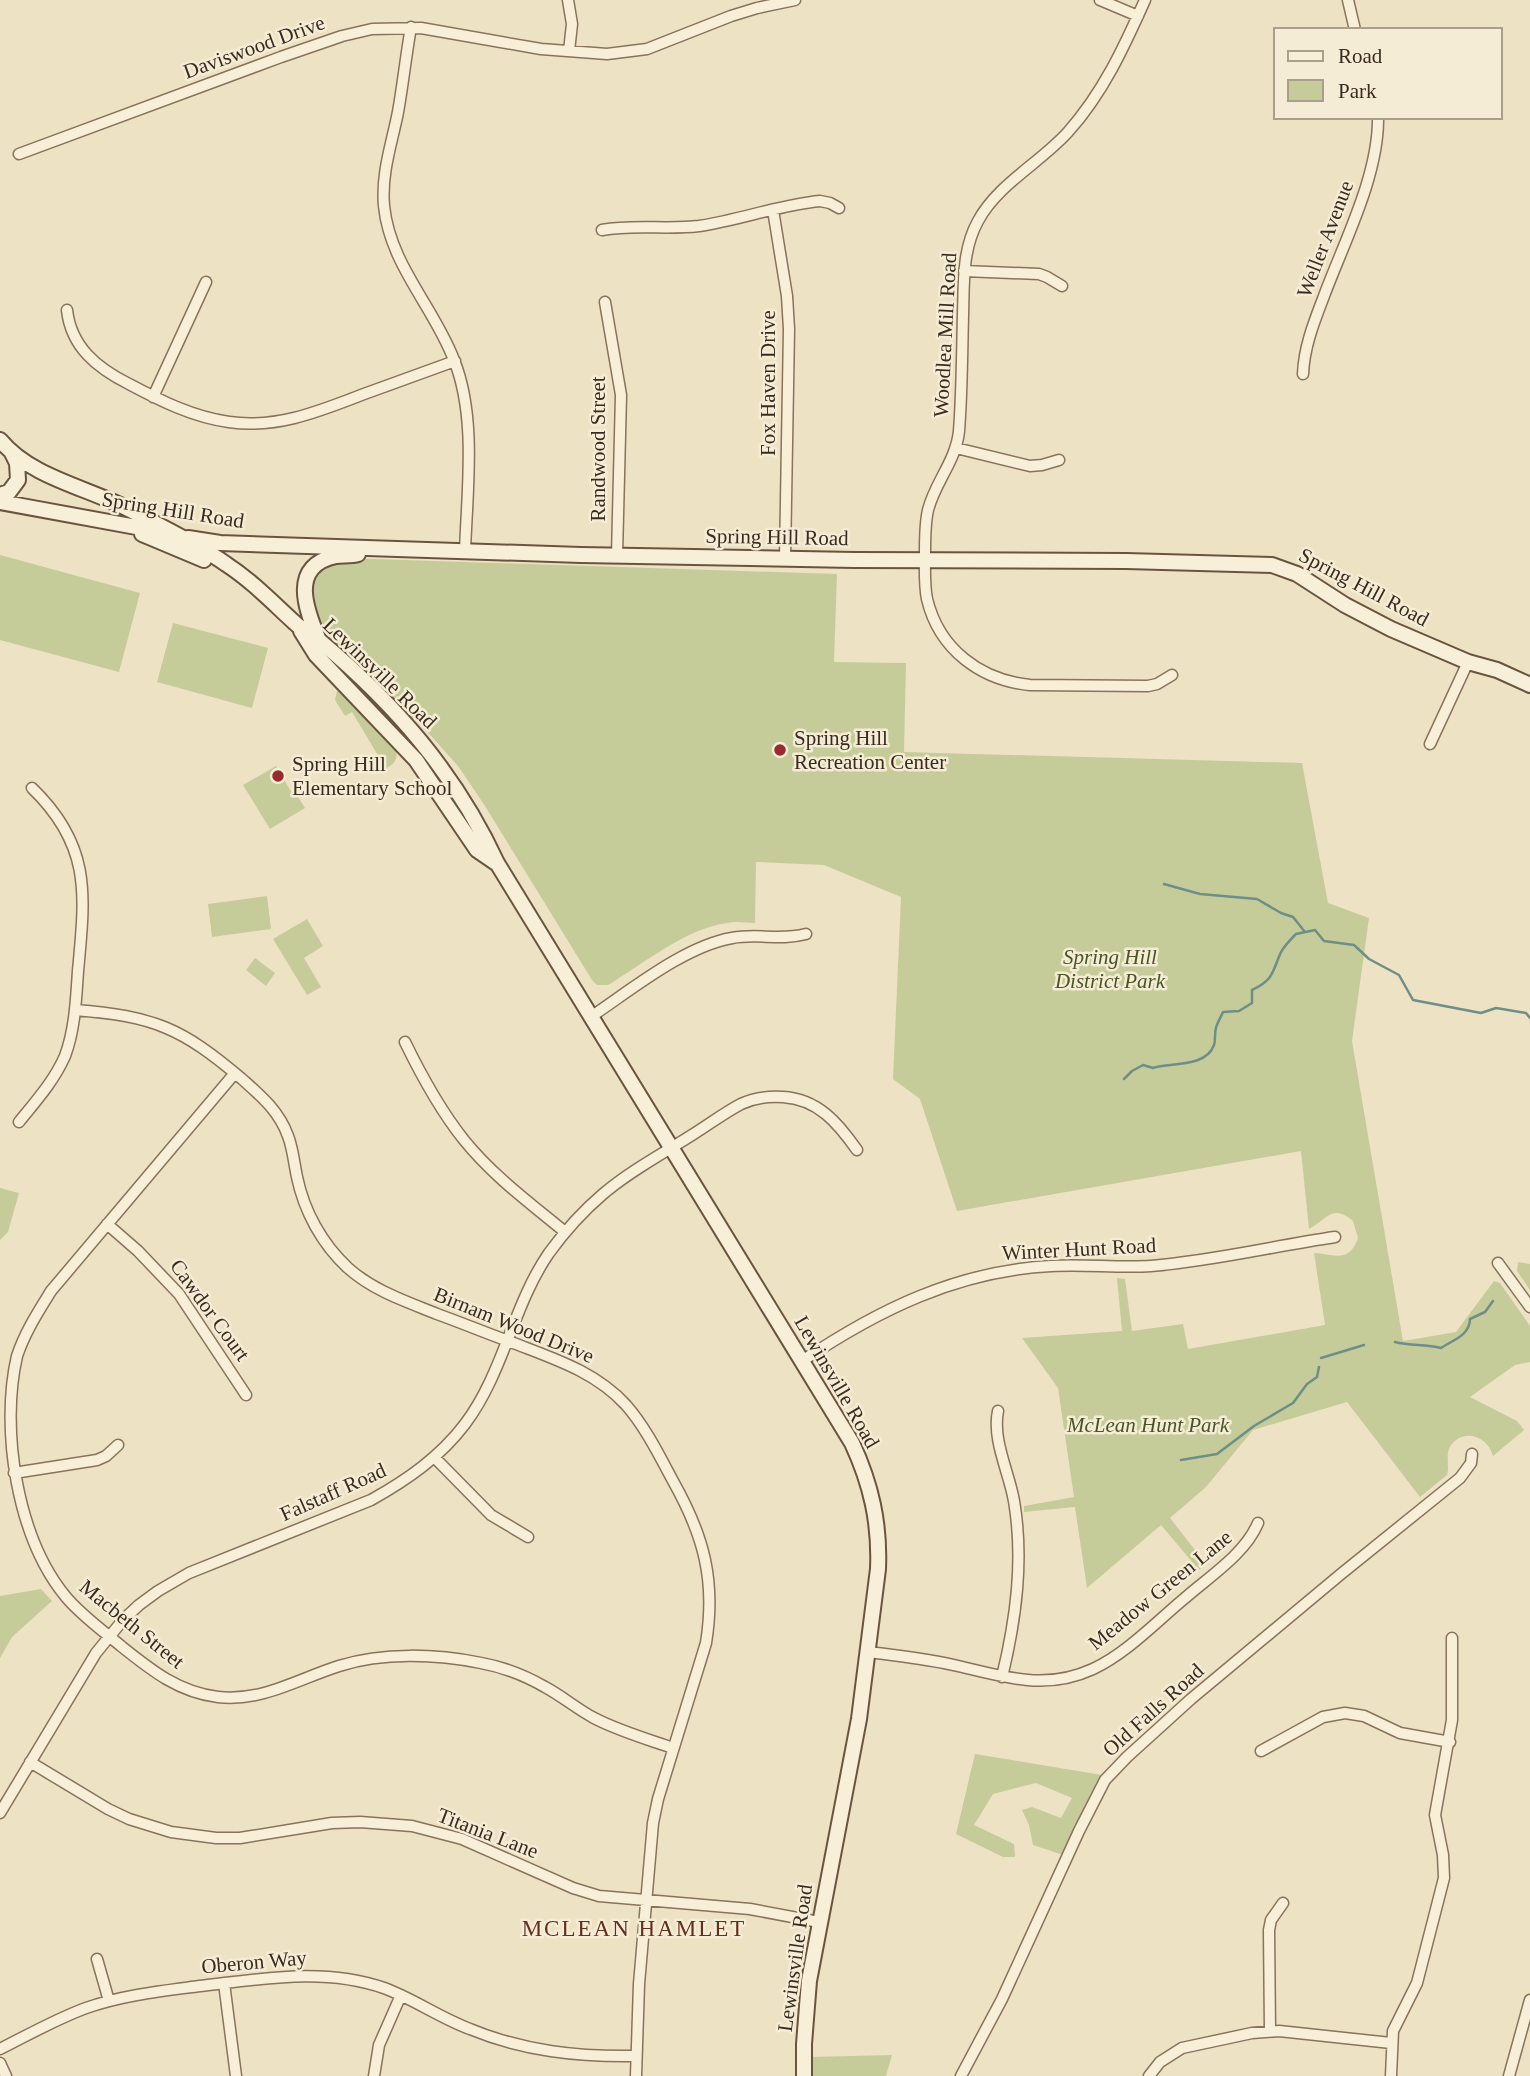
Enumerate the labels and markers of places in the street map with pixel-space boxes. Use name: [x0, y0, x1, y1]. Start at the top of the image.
place label: Spring Hill Recreation Center: [794, 726, 946, 774]
marker: Spring Hill Recreation Center: [772, 742, 788, 758]
place label: Spring Hill Elementary School: [292, 752, 453, 800]
marker: Spring Hill Elementary School: [270, 768, 286, 784]

